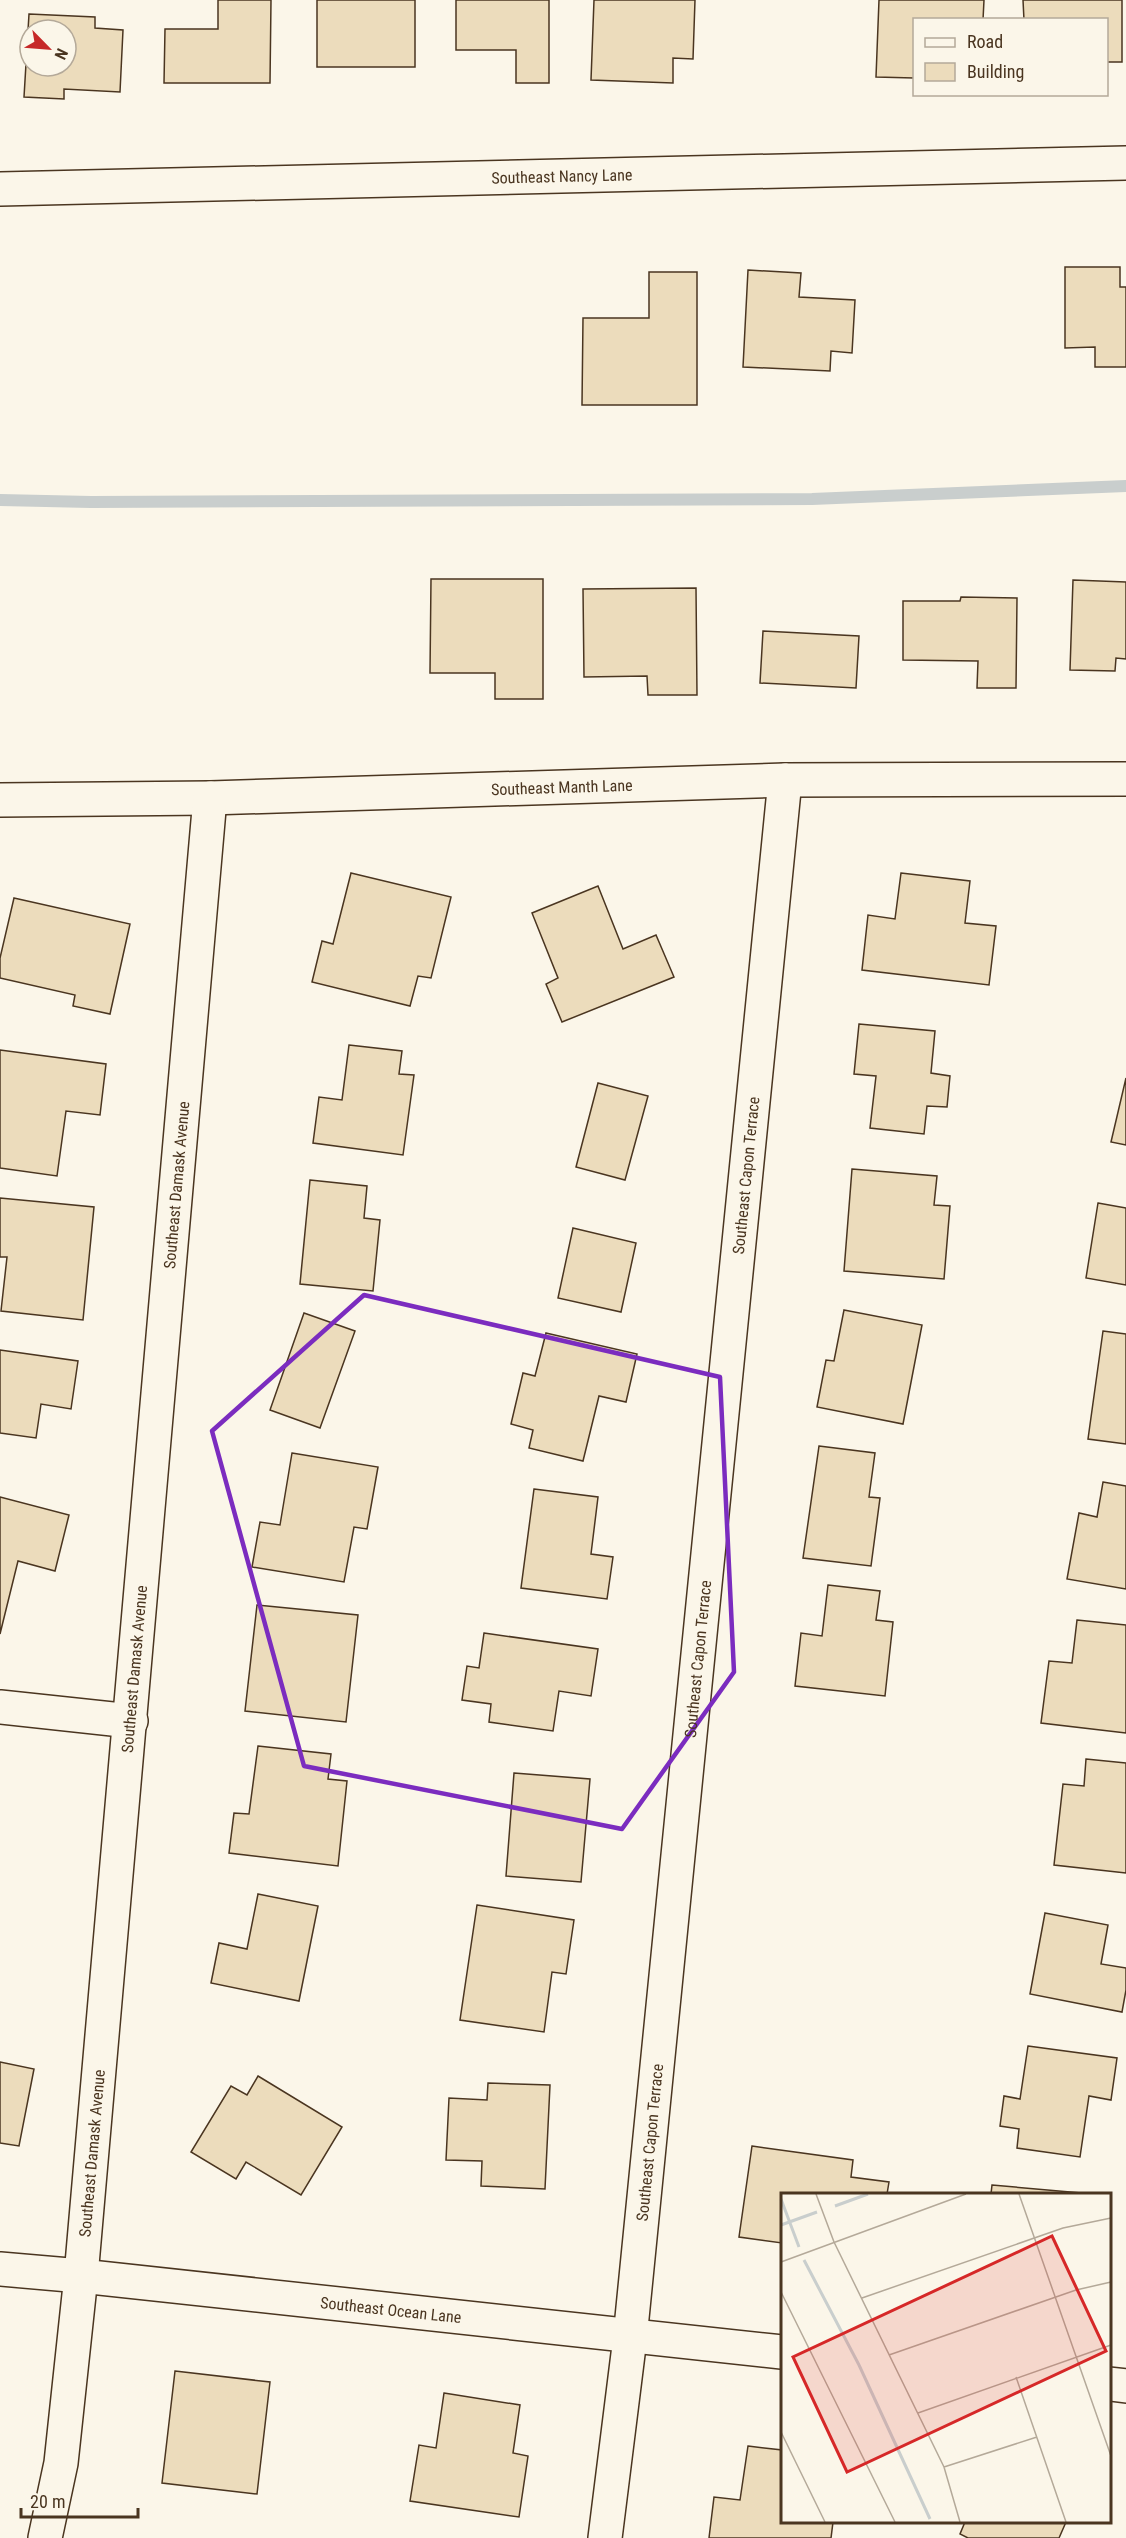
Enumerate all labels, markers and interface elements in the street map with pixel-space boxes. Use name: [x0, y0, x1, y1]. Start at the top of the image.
north arrow: [18, 18, 78, 78]
legend: [913, 18, 1108, 96]
text: Road: [967, 31, 1003, 52]
text: N: [50, 46, 72, 63]
text: Building: [967, 61, 1024, 82]
street label: Southeast Nancy Lane: [491, 165, 633, 187]
street label: Southeast Manth Lane: [491, 775, 633, 799]
street label: Southeast Capon Terrace: [728, 1096, 763, 1255]
street label: Southeast Damask Avenue: [159, 1100, 193, 1270]
street label: Southeast Capon Terrace: [680, 1579, 715, 1739]
street label: Southeast Damask Avenue: [117, 1584, 151, 1754]
street label: Southeast Capon Terrace: [632, 2063, 667, 2222]
street label: Southeast Damask Avenue: [75, 2069, 108, 2238]
inset map: [781, 2193, 1111, 2523]
street label: Southeast Ocean Lane: [319, 2293, 462, 2327]
scale bar: [21, 2481, 138, 2519]
text: 20 m: [30, 2491, 65, 2512]

